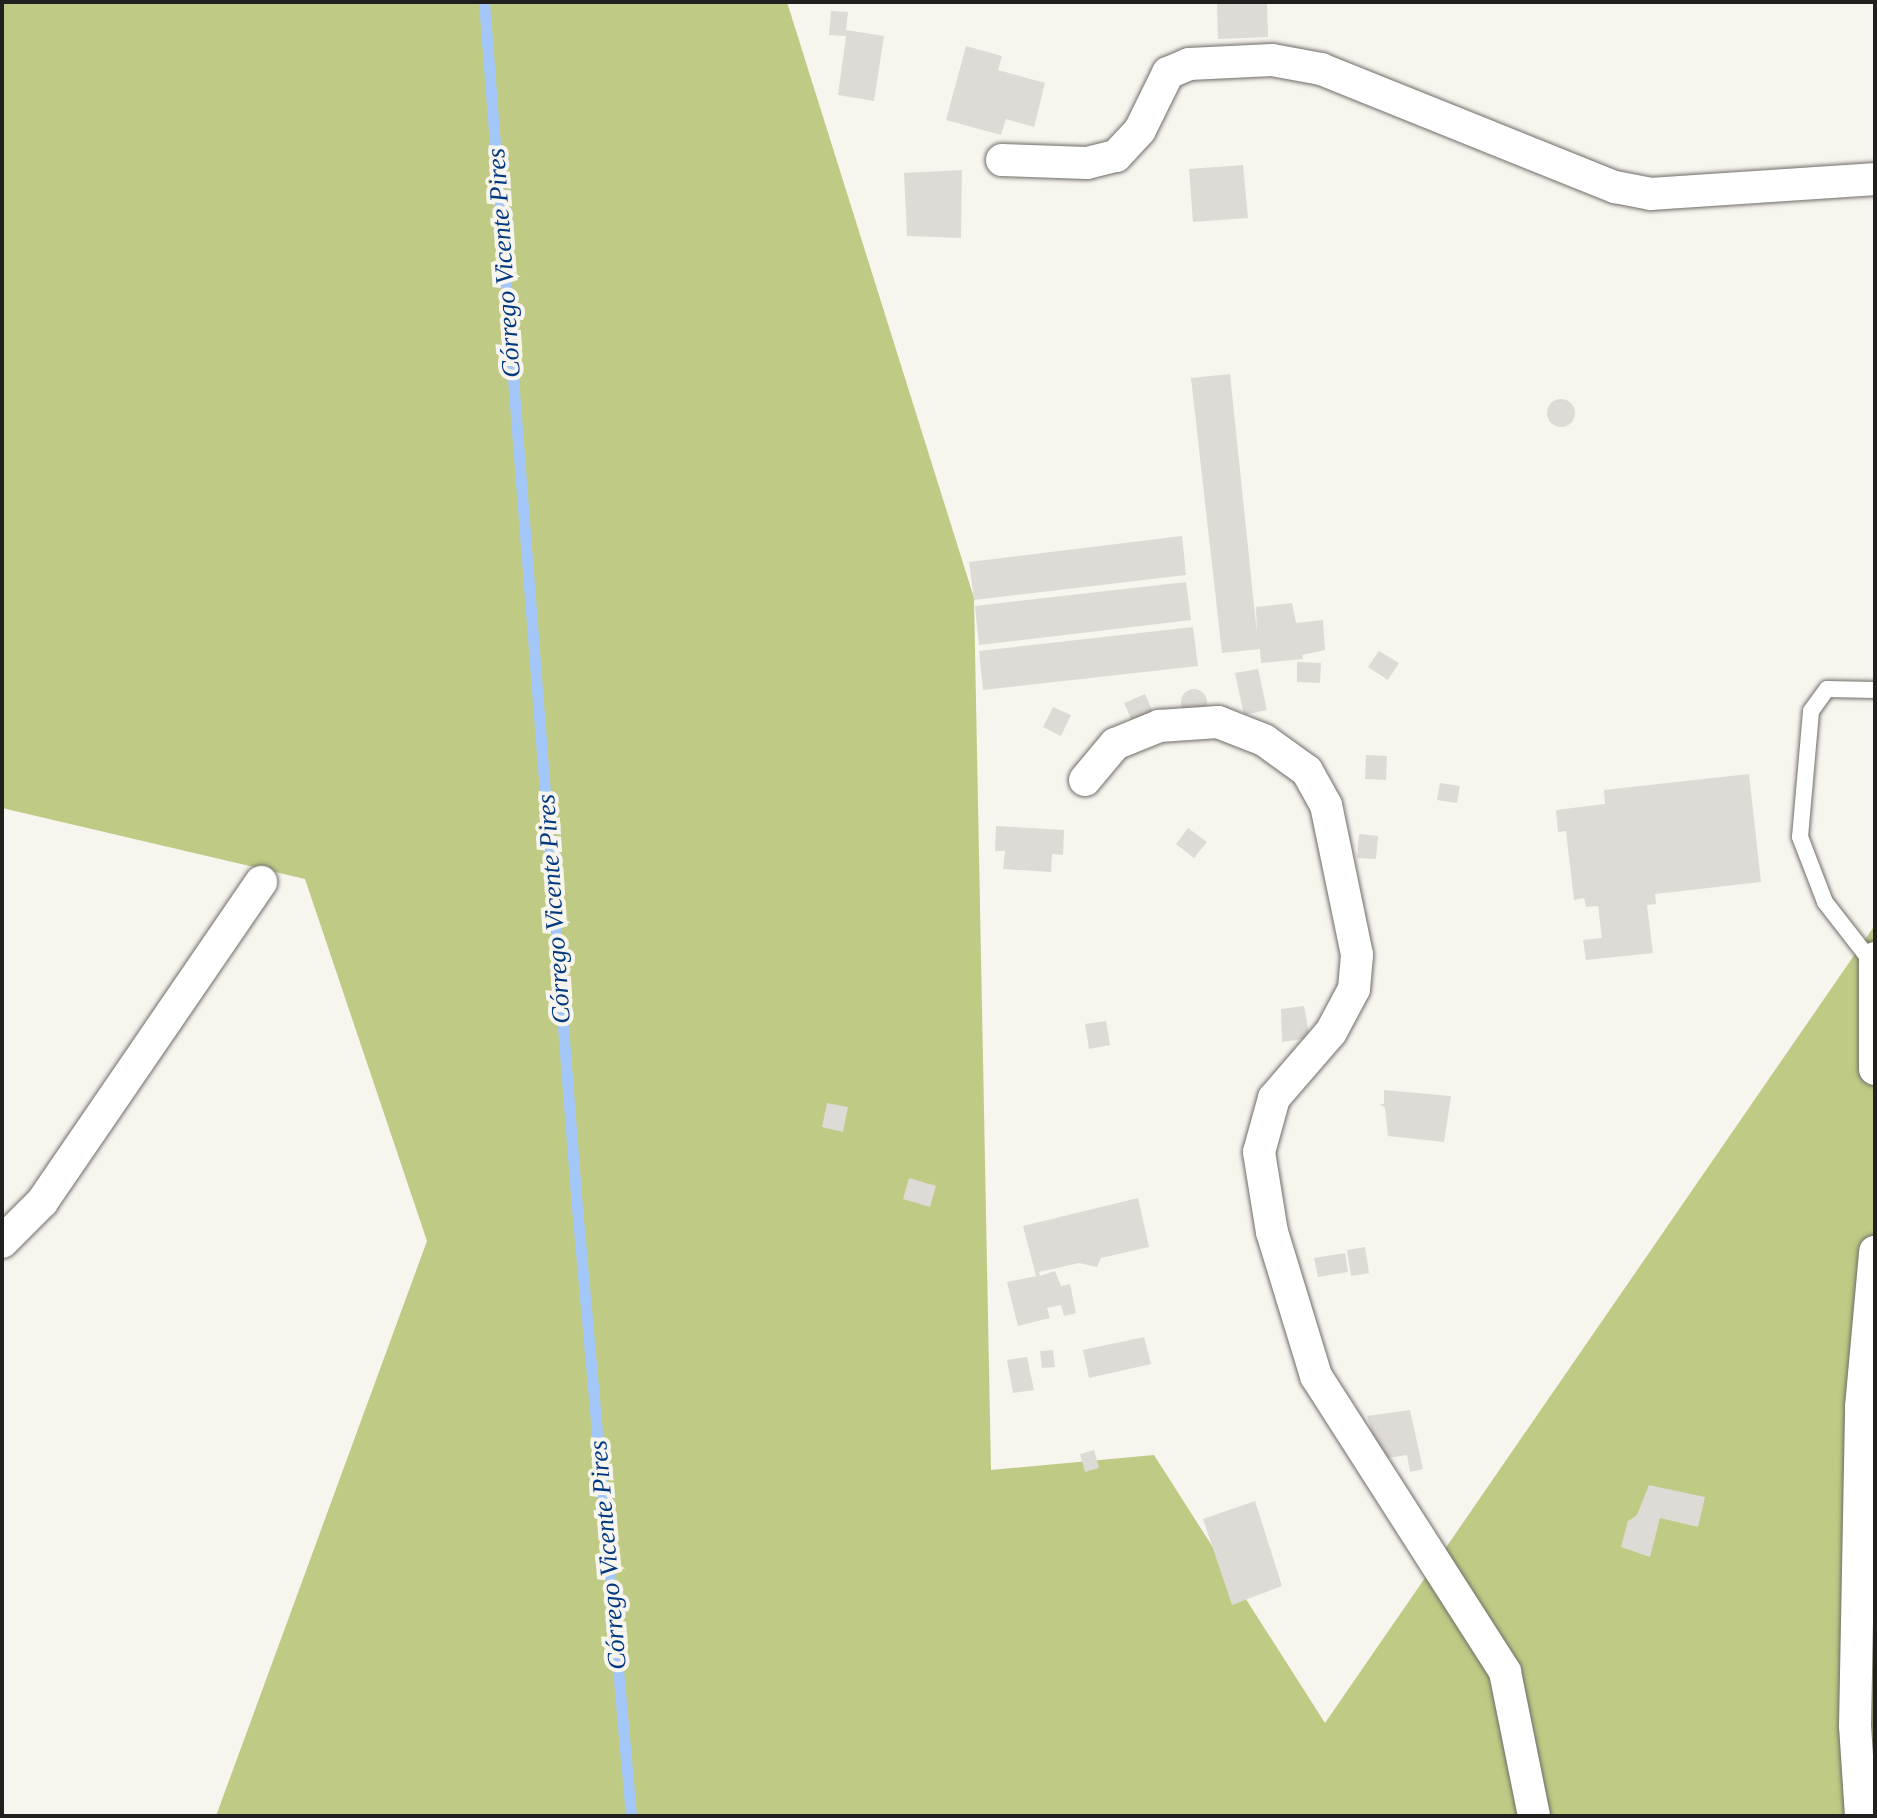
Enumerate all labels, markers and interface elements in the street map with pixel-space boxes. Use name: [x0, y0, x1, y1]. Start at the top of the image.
water label: Córrego Vicente Pires: [480, 147, 528, 379]
water label: Córrego Vicente Pires: [530, 793, 578, 1025]
water label: Córrego Vicente Pires: [582, 1439, 634, 1671]

